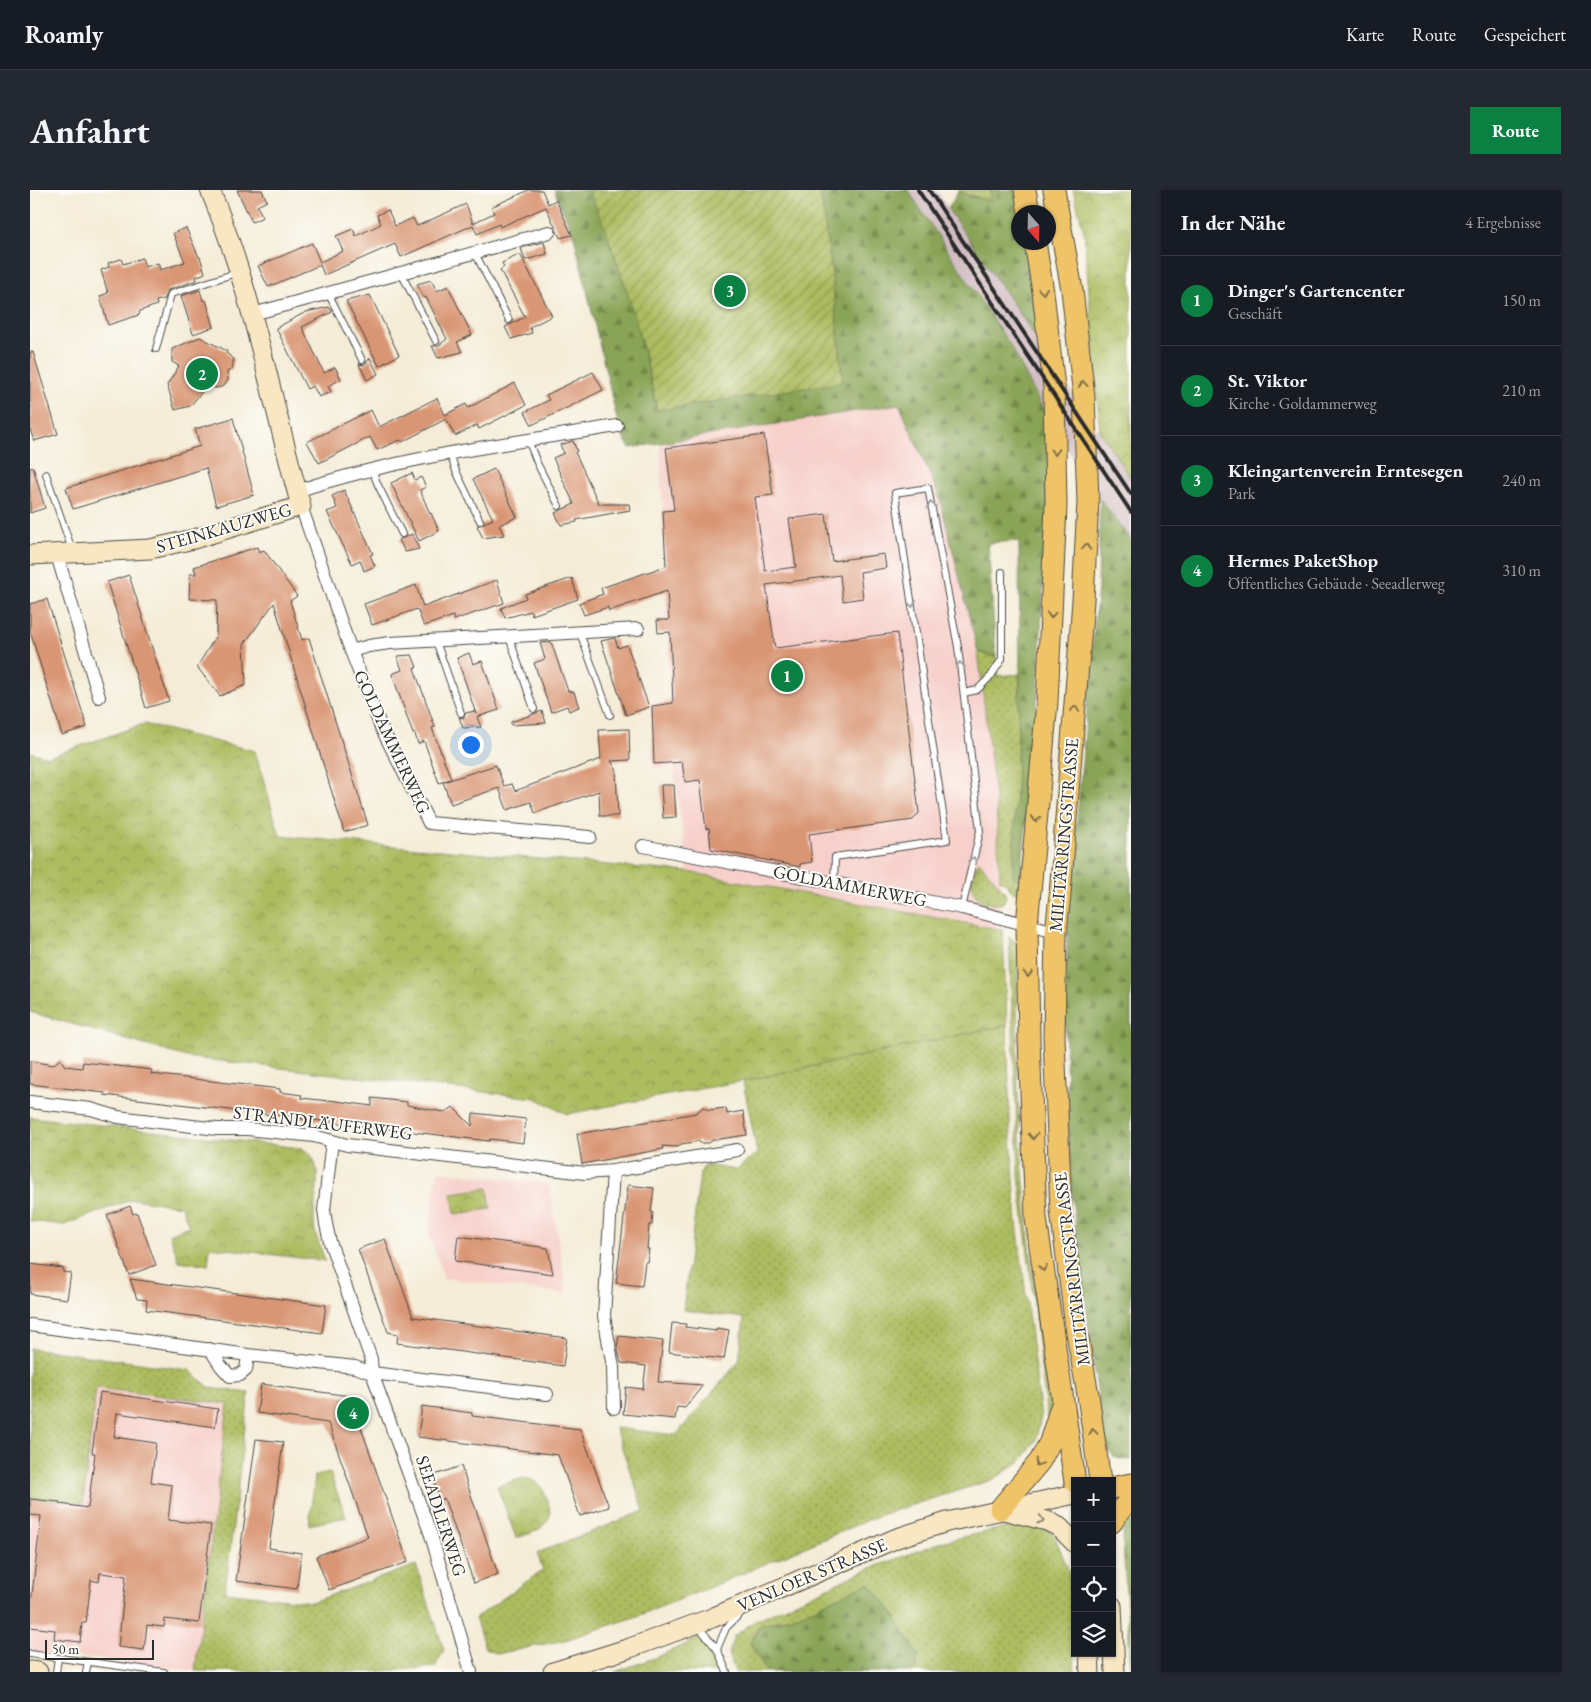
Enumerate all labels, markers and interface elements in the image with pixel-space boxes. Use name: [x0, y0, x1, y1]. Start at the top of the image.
text: Roamly: [25, 19, 103, 50]
text: Karte: [1346, 23, 1384, 46]
text: Route: [1412, 23, 1456, 46]
text: Gespeichert: [1484, 23, 1566, 46]
button: Route: [1470, 107, 1561, 154]
text: Anfahrt: [30, 108, 150, 153]
north arrow: [1011, 205, 1056, 250]
text: In der Nähe: [1181, 209, 1286, 236]
text: 4 Ergebnisse: [1465, 212, 1541, 233]
pin: 3: [714, 272, 746, 310]
text: Dinger's Gartencenter: [1228, 278, 1405, 303]
one-way arrow: [1037, 287, 1048, 295]
text: 1: [1193, 290, 1201, 311]
text: 150 m: [1502, 290, 1541, 311]
text: Geschäft: [1228, 303, 1282, 324]
pin: 2: [186, 355, 218, 393]
text: St. Viktor: [1228, 368, 1307, 393]
one-way arrow: [1078, 380, 1089, 388]
text: 2: [1193, 380, 1201, 401]
text: 210 m: [1502, 380, 1541, 401]
text: Kirche · Goldammerweg: [1228, 393, 1377, 414]
one-way arrow: [1050, 449, 1060, 457]
text: Kleingartenverein Erntesegen: [1228, 458, 1463, 483]
text: 3: [1193, 470, 1201, 491]
text: 240 m: [1502, 470, 1541, 491]
text: Park: [1228, 483, 1255, 504]
street label: STEINKAUZWEG: [154, 497, 294, 558]
one-way arrow: [927, 501, 937, 509]
one-way arrow: [1080, 543, 1091, 551]
text: Hermes PaketShop: [1228, 548, 1378, 573]
text: 4: [1193, 560, 1201, 581]
text: 310 m: [1502, 560, 1541, 581]
text: Öffentliches Gebäude · Seeadlerweg: [1228, 573, 1445, 594]
one-way arrow: [906, 600, 916, 608]
one-way arrow: [1045, 611, 1056, 619]
pin: 1: [771, 657, 803, 695]
one-way arrow: [956, 660, 966, 669]
street label: GOLDAMMERWEG: [349, 666, 436, 817]
one-way arrow: [1069, 705, 1080, 713]
your location: [458, 732, 484, 758]
street label: MILITÄRRINGSTRASSE: [1044, 737, 1083, 933]
one-way arrow: [1031, 815, 1042, 823]
one-way arrow: [968, 857, 978, 865]
street label: GOLDAMMERWEG: [771, 859, 929, 912]
one-way arrow: [1023, 970, 1033, 978]
street label: STRANDLÄUFERWEG: [232, 1100, 414, 1145]
one-way arrow: [1027, 1133, 1038, 1141]
street label: MILITÄRRINGSTRASSE: [1048, 1171, 1095, 1367]
one-way arrow: [1037, 1263, 1047, 1272]
pin: 4: [337, 1394, 369, 1432]
one-way arrow: [1088, 1428, 1099, 1436]
street label: SEEADLERWEG: [411, 1452, 472, 1579]
one-way arrow: [1035, 1457, 1044, 1467]
map controls: [1071, 1477, 1116, 1657]
button: +: [1071, 1477, 1116, 1522]
one-way arrow: [1036, 1514, 1044, 1524]
button: −: [1071, 1522, 1116, 1567]
street label: VENLOER STRASSE: [733, 1533, 890, 1617]
button: locate: [1071, 1567, 1116, 1612]
button: layers: [1071, 1612, 1116, 1657]
scale bar: [45, 1637, 154, 1660]
text: 50 m: [52, 1640, 79, 1658]

